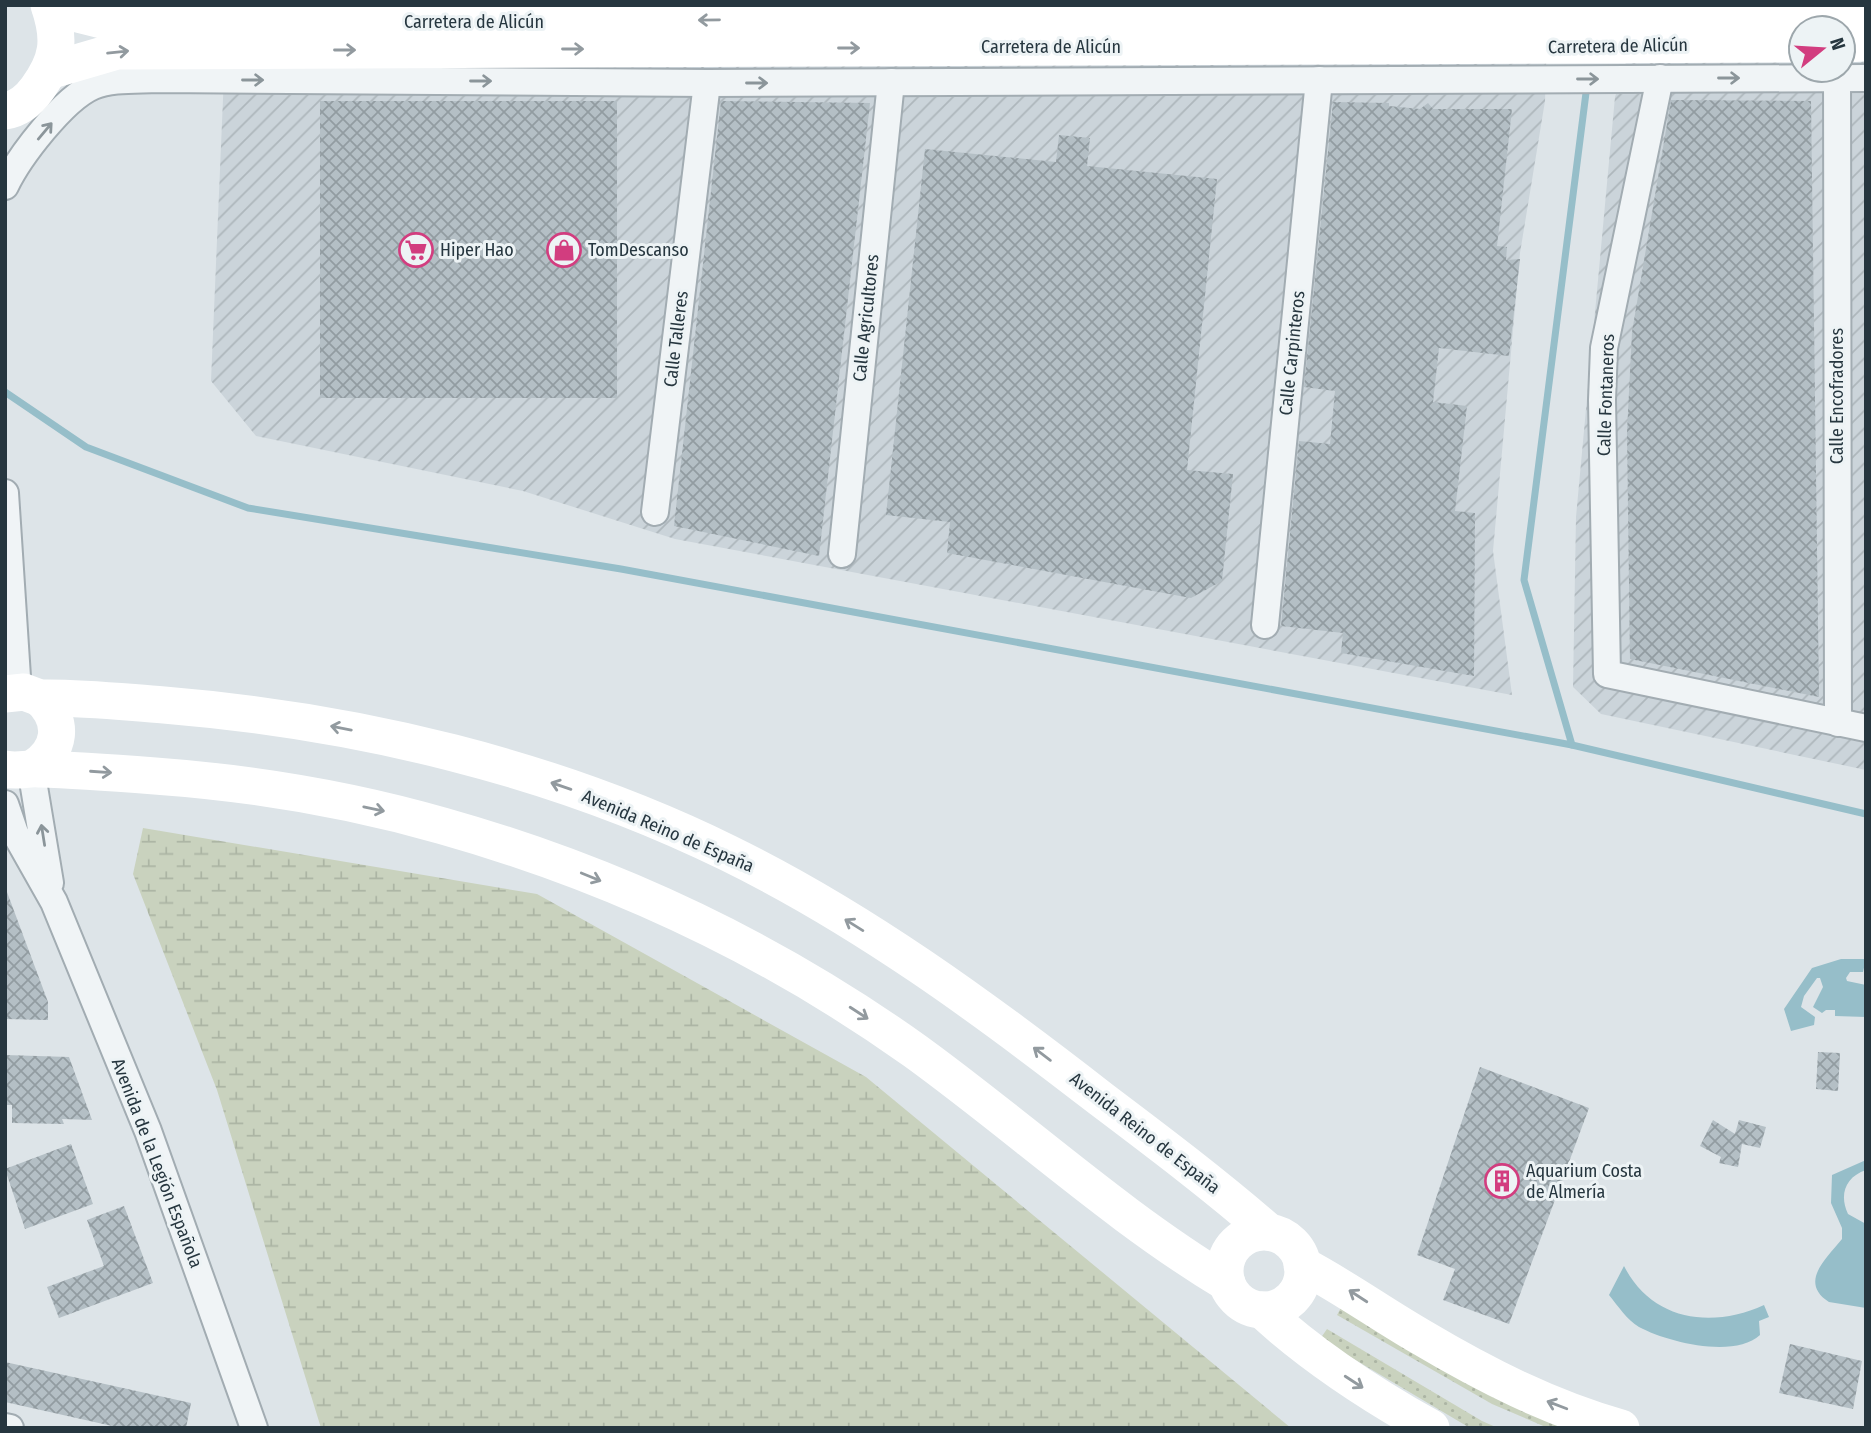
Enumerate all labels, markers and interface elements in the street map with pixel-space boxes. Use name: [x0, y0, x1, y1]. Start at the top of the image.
street label: Carretera de Alicún: [404, 11, 544, 33]
one-way arrow: [698, 13, 721, 27]
north arrow: [1787, 14, 1857, 84]
street label: Carretera de Alicún: [1548, 34, 1688, 58]
text: N: [1825, 35, 1850, 53]
street label: Carretera de Alicún: [981, 36, 1121, 58]
one-way arrow: [837, 41, 860, 55]
one-way arrow: [561, 42, 584, 55]
one-way arrow: [333, 43, 356, 57]
one-way arrow: [106, 45, 129, 58]
one-way arrow: [1717, 71, 1740, 85]
one-way arrow: [1577, 72, 1600, 86]
one-way arrow: [241, 73, 264, 87]
one-way arrow: [469, 74, 492, 88]
one-way arrow: [745, 76, 768, 90]
one-way arrow: [37, 122, 53, 140]
supermarket icon: Hiper Hao: [397, 231, 435, 269]
shop icon: TomDescanso: [545, 231, 583, 269]
place label: Hiper Hao: [440, 239, 514, 261]
place label: TomDescanso: [588, 239, 689, 261]
street label: Calle Agricultores: [848, 253, 884, 383]
street label: Calle Talleres: [659, 289, 693, 388]
street label: Calle Carpinteros: [1275, 289, 1310, 416]
street label: Calle Encofradores: [1826, 328, 1848, 464]
street label: Calle Fontaneros: [1593, 333, 1619, 456]
one-way arrow: [330, 721, 353, 734]
one-way arrow: [89, 766, 112, 779]
one-way arrow: [550, 779, 572, 791]
street label: Avenida Reino de España: [579, 785, 757, 877]
one-way arrow: [362, 803, 385, 817]
one-way arrow: [36, 824, 49, 847]
one-way arrow: [580, 871, 602, 884]
one-way arrow: [845, 917, 865, 931]
one-way arrow: [849, 1005, 868, 1020]
one-way arrow: [1033, 1046, 1051, 1061]
street label: Avenida de la Legión Española: [107, 1055, 207, 1271]
street label: Avenida Reino de España: [1066, 1068, 1225, 1199]
place label: Aquarium Costa de Almería: [1526, 1160, 1642, 1203]
building icon: Aquarium Costa de Almería: [1483, 1162, 1521, 1200]
one-way arrow: [1349, 1289, 1368, 1303]
one-way arrow: [1344, 1374, 1363, 1389]
one-way arrow: [1546, 1398, 1568, 1411]

